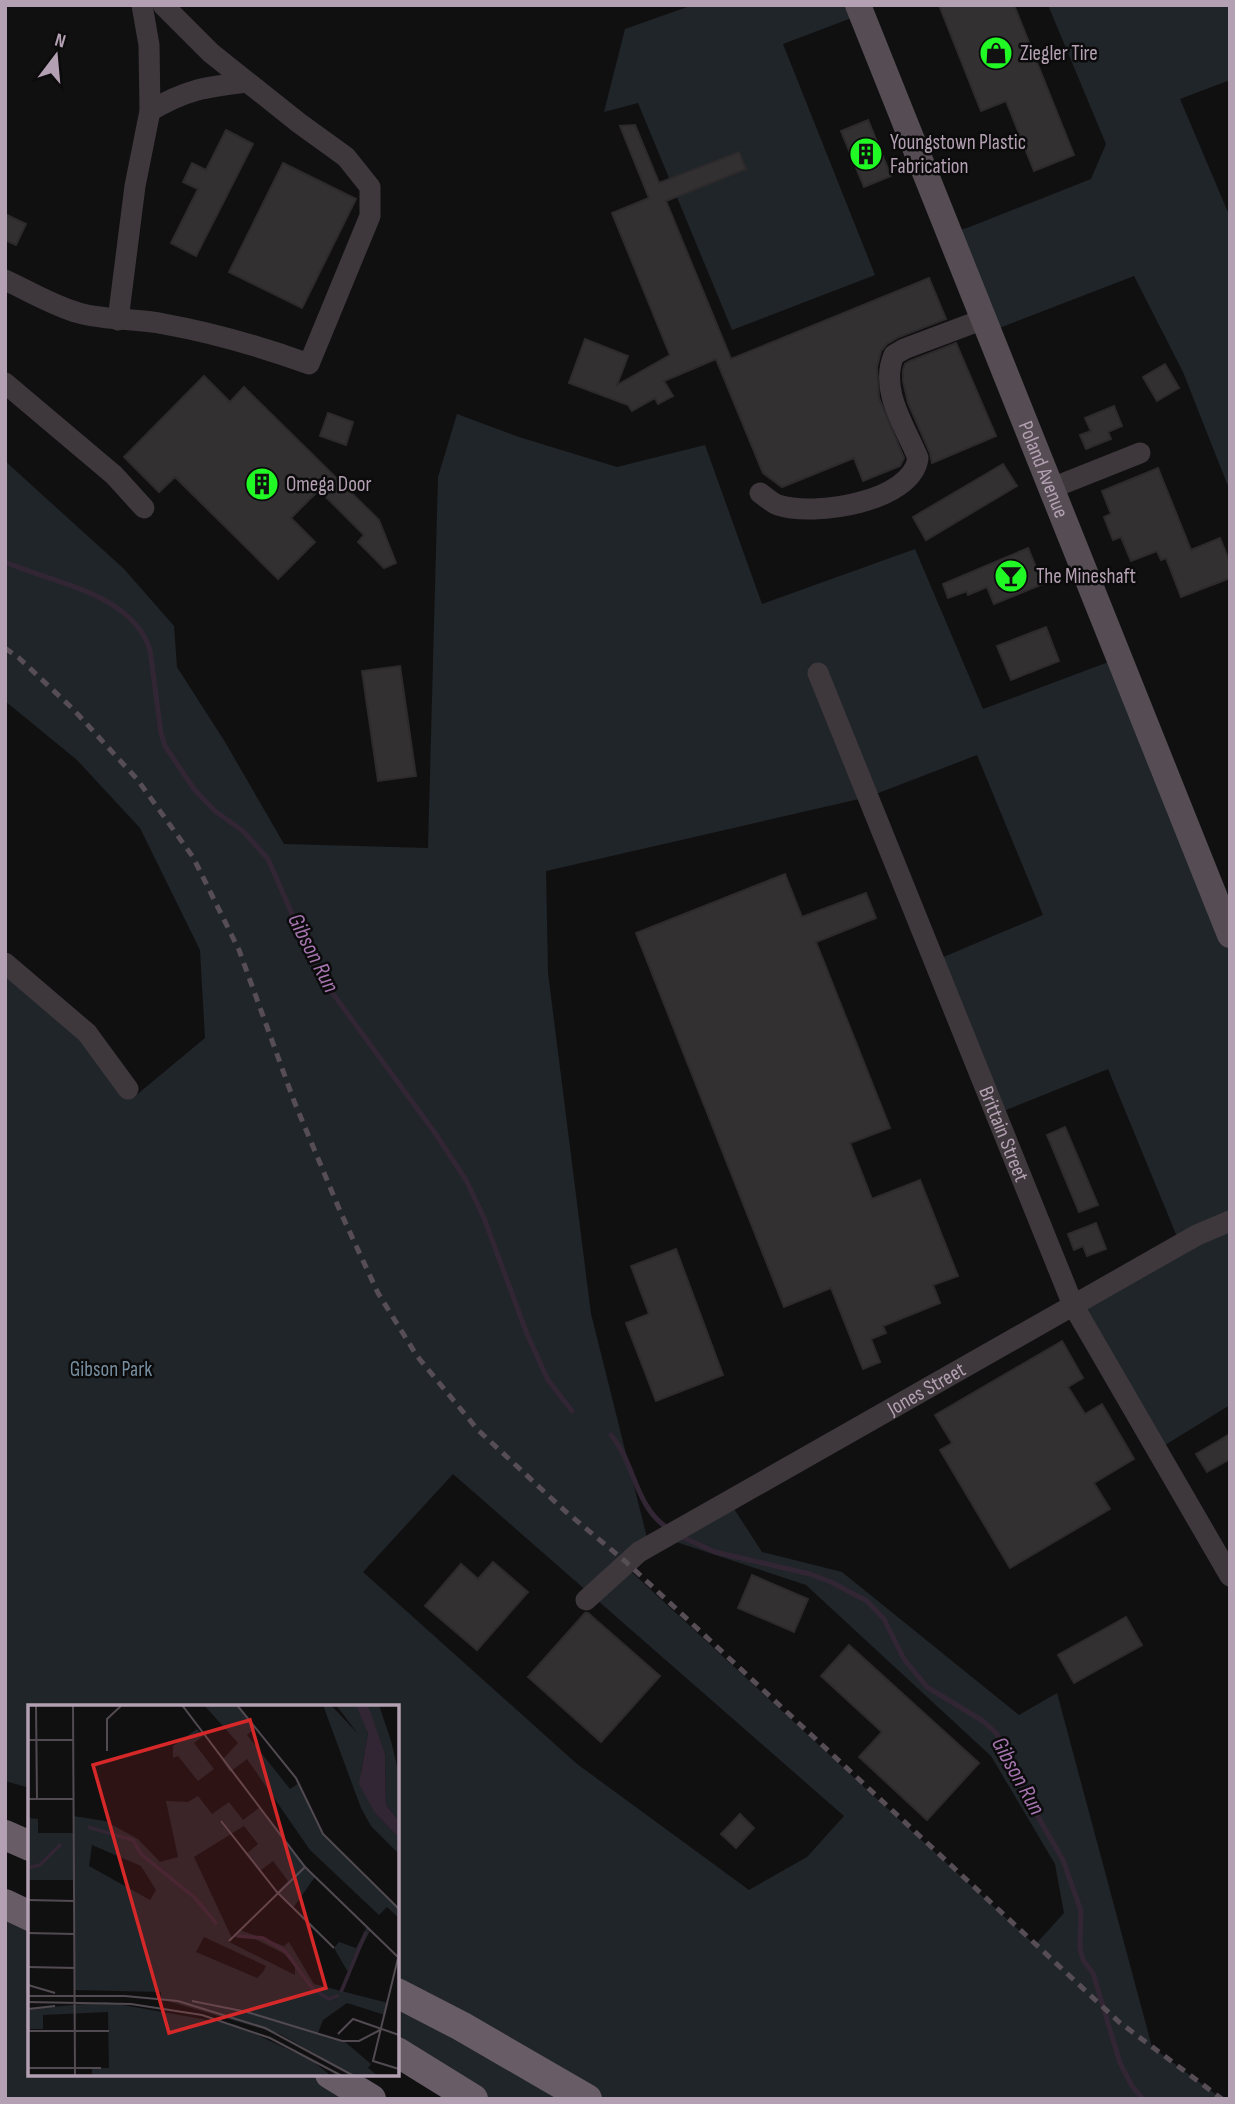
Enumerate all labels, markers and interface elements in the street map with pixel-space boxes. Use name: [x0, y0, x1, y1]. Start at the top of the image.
north arrow: [21, 21, 91, 91]
text: N: [52, 29, 68, 54]
shop icon: Ziegler Tire: [977, 34, 1015, 72]
place label: Ziegler Tire: [1020, 41, 1098, 66]
place label: Youngstown Plastic Fabrication: [890, 130, 1026, 179]
building icon: Youngstown Plastic Fabrication: [847, 135, 885, 173]
street label: Poland Avenue: [1013, 417, 1074, 521]
building icon: Omega Door: [243, 465, 281, 503]
place label: Omega Door: [286, 472, 372, 497]
bar icon: The Mineshaft: [992, 557, 1030, 595]
place label: The Mineshaft: [1036, 564, 1136, 589]
water label: Gibson Run: [281, 909, 345, 998]
street label: Brittain Street: [974, 1083, 1034, 1185]
park label: Gibson Park: [70, 1357, 152, 1382]
street label: Jones Street: [882, 1357, 970, 1421]
inset map: [28, 1705, 399, 2076]
water label: Gibson Run: [985, 1732, 1051, 1820]

